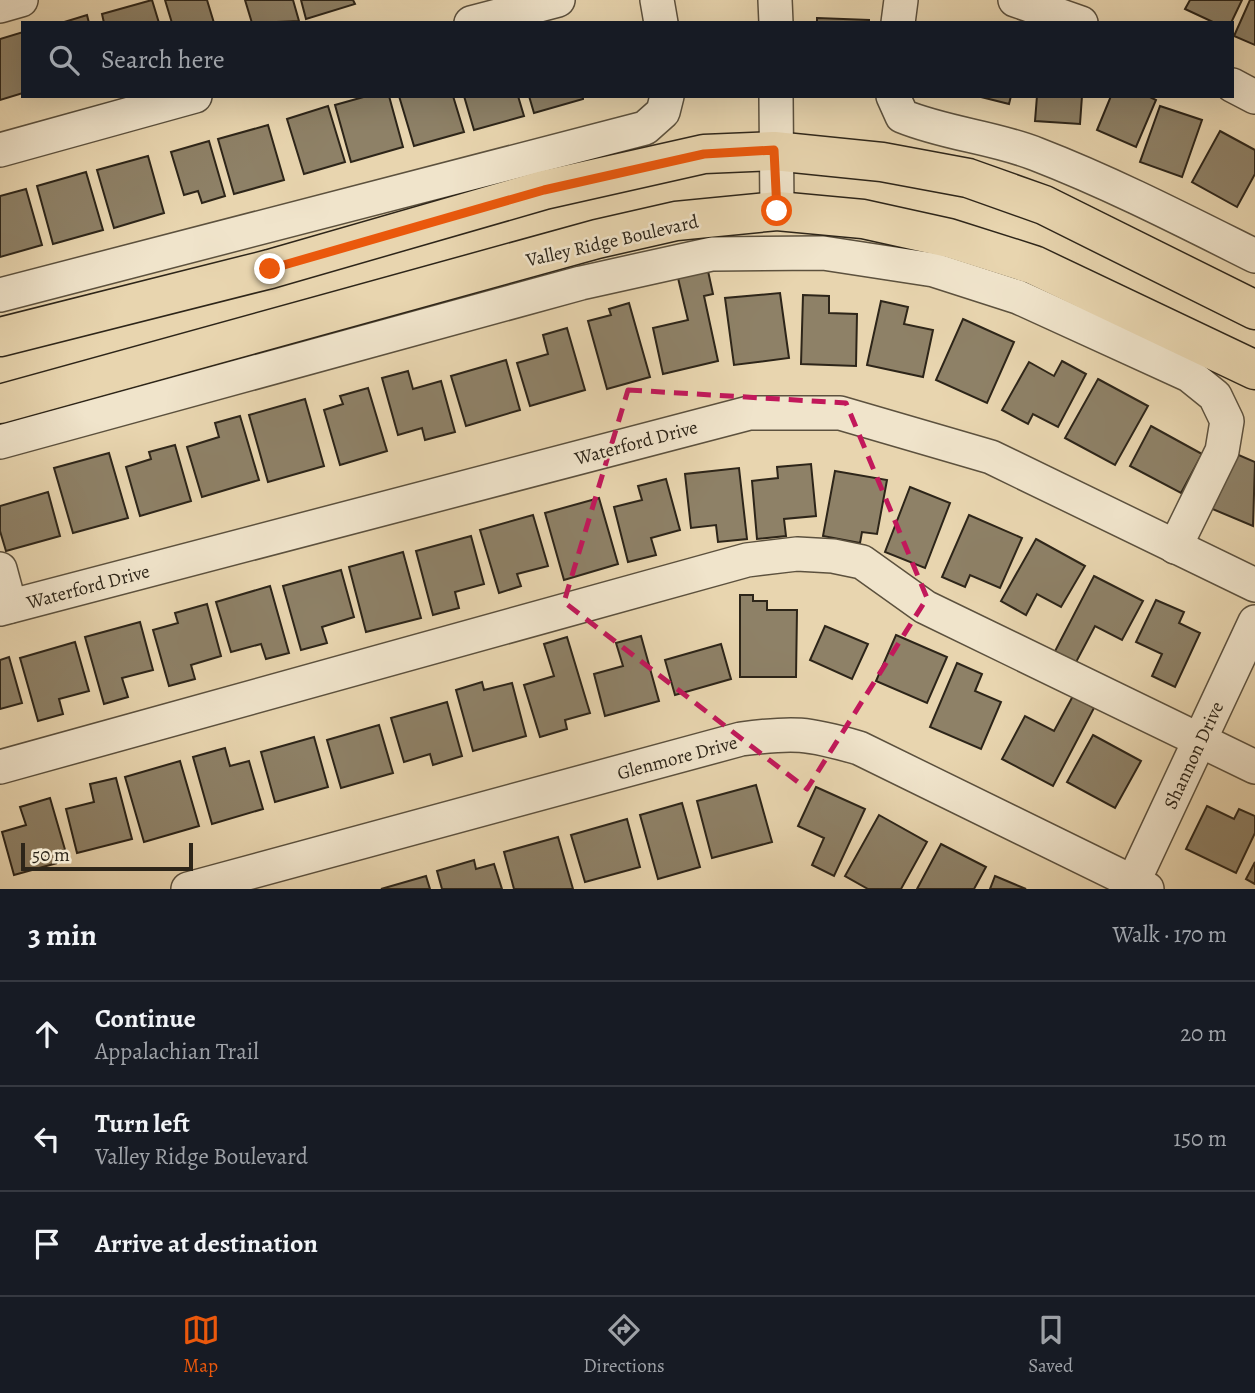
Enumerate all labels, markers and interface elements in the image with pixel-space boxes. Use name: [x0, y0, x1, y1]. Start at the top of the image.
search box: [21, 21, 1234, 98]
icon: search: [45, 41, 83, 79]
text: Search here: [101, 42, 225, 77]
route start: [761, 195, 792, 226]
street label: Valley Ridge Boulevard: [523, 208, 702, 274]
route end: [254, 253, 285, 284]
street label: Waterford Drive: [571, 414, 701, 472]
street label: Waterford Drive: [23, 558, 153, 616]
street label: Shannon Drive: [1158, 697, 1230, 813]
street label: Glenmore Drive: [614, 729, 740, 786]
scale bar: [21, 840, 192, 872]
text: 50 m: [32, 842, 70, 868]
text: 3 min: [28, 915, 97, 955]
text: Walk · 170 m: [1113, 919, 1227, 950]
text: Continue: [95, 1001, 196, 1036]
icon: ahead: [28, 1015, 66, 1053]
text: 20 m: [1180, 1018, 1227, 1049]
text: Appalachian Trail: [95, 1036, 259, 1067]
text: Turn left: [95, 1106, 190, 1141]
icon: left: [28, 1120, 66, 1158]
text: 150 m: [1173, 1123, 1227, 1154]
text: Valley Ridge Boulevard: [95, 1141, 308, 1172]
icon: arrive: [28, 1225, 66, 1263]
text: Arrive at destination: [95, 1226, 318, 1261]
tab: Map: [182, 1311, 220, 1379]
tab: Directions: [583, 1311, 665, 1379]
tab: Saved: [1028, 1311, 1073, 1379]

